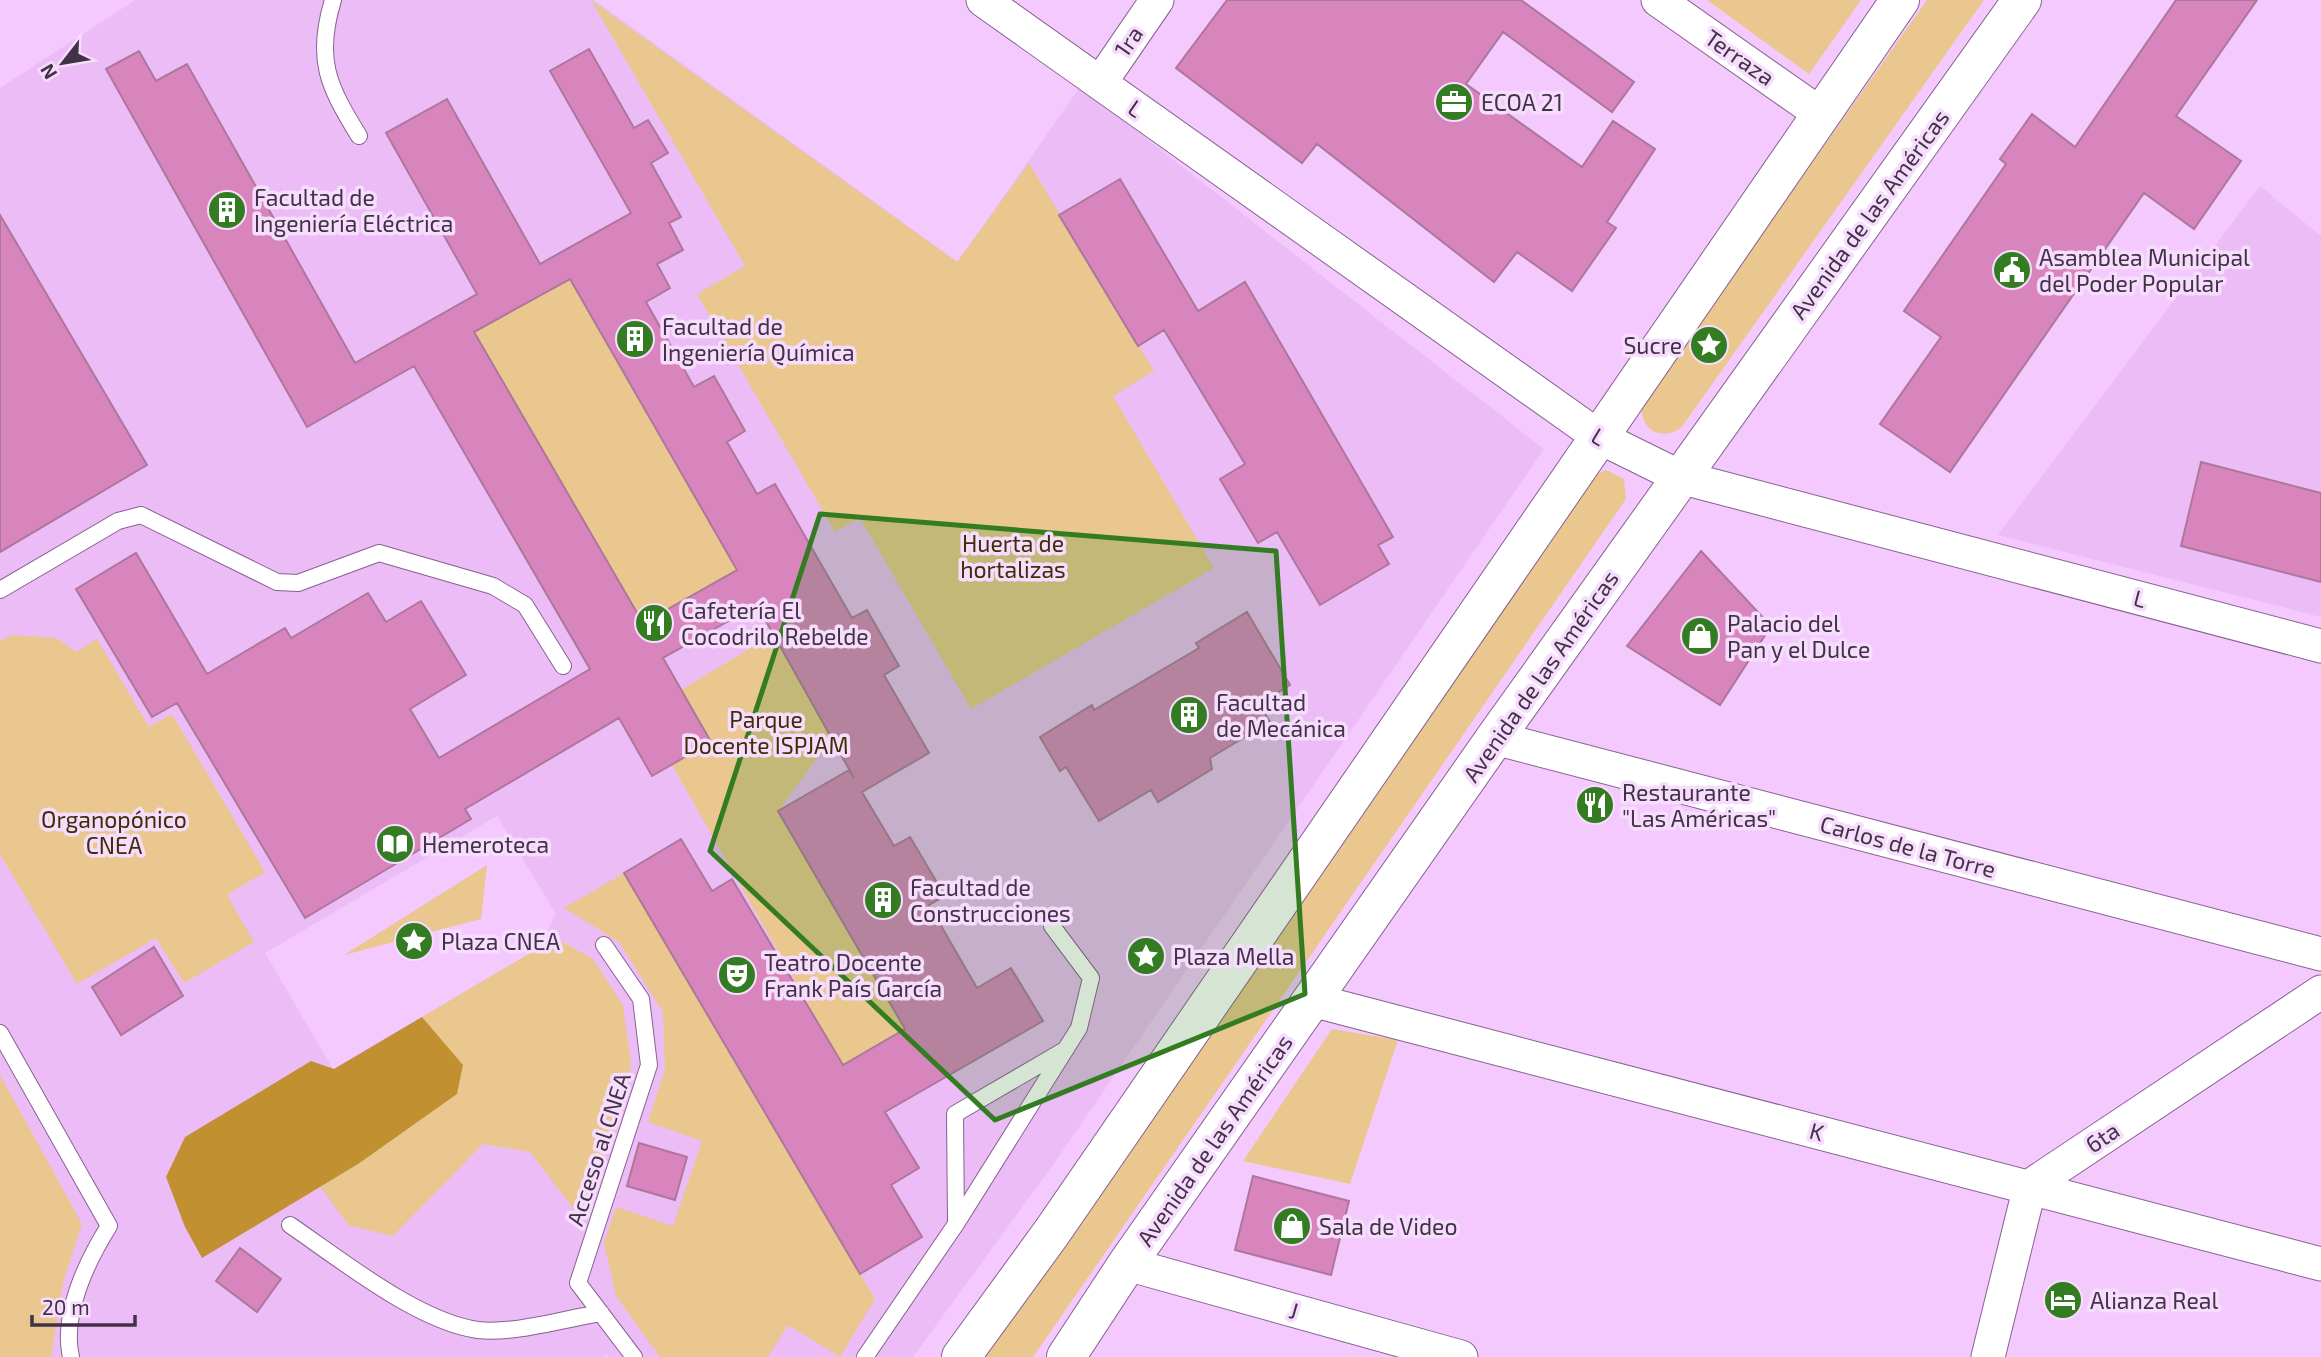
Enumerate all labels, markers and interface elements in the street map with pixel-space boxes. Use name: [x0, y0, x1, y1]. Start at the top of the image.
street label: 1ra: [1108, 20, 1148, 62]
street label: Terraza: [1700, 23, 1780, 91]
north arrow: [28, 28, 98, 98]
text: N: [35, 60, 61, 84]
office icon: ECOA 21: [1433, 81, 1475, 123]
place label: ECOA 21: [1481, 88, 1563, 116]
street label: L: [1123, 93, 1149, 123]
street label: Avenida de las Américas: [1784, 104, 1954, 324]
place label: Facultad de Ingeniería Eléctrica: [254, 183, 453, 237]
building icon: Facultad de Ingeniería Eléctrica: [206, 189, 248, 231]
place label: Asamblea Municipal del Poder Popular: [2039, 243, 2250, 297]
public building icon: Asamblea Municipal del Poder Popular: [1991, 249, 2033, 291]
place label: Facultad de Ingeniería Química: [662, 312, 855, 366]
building icon: Facultad de Ingeniería Química: [614, 318, 656, 360]
place icon: Sucre: [1688, 324, 1730, 366]
place label: Sucre: [1623, 331, 1682, 359]
street label: L: [1587, 421, 1611, 451]
park label: Huerta de hortalizas: [960, 529, 1066, 583]
street label: Avenida de las Américas: [1456, 565, 1624, 787]
street label: L: [2131, 583, 2150, 613]
place label: Cafetería El Cocodrilo Rebelde: [681, 596, 869, 650]
restaurant icon: Cafetería El Cocodrilo Rebelde: [633, 602, 675, 644]
place label: Palacio del Pan y el Dulce: [1727, 609, 1870, 663]
shop icon: Palacio del Pan y el Dulce: [1679, 615, 1721, 657]
place label: Facultad de Mecánica: [1216, 688, 1346, 742]
building icon: Facultad de Mecánica: [1168, 694, 1210, 736]
park label: Parque Docente ISPJAM: [683, 705, 849, 759]
place label: Restaurante "Las Américas": [1622, 778, 1776, 832]
restaurant icon: Restaurante "Las Américas": [1574, 784, 1616, 826]
park label: Organopónico CNEA: [41, 805, 187, 859]
street label: Carlos de la Torre: [1817, 809, 1999, 883]
library icon: Hemeroteca: [374, 823, 416, 865]
place label: Hemeroteca: [422, 830, 549, 858]
place label: Facultad de Construcciones: [910, 873, 1071, 927]
building icon: Facultad de Construcciones: [862, 879, 904, 921]
place icon: Plaza CNEA: [393, 920, 435, 962]
place label: Plaza CNEA: [441, 927, 561, 955]
place icon: Plaza Mella: [1125, 935, 1167, 977]
place label: Plaza Mella: [1173, 942, 1294, 970]
place label: Teatro Docente Frank País García: [764, 948, 942, 1002]
theatre icon: Teatro Docente Frank País García: [716, 954, 758, 996]
street label: Avenida de las Américas: [1130, 1029, 1298, 1251]
street label: Acceso al CNEA: [560, 1068, 636, 1229]
street label: K: [1807, 1116, 1828, 1146]
street label: 6ta: [2080, 1116, 2124, 1158]
shop icon: Sala de Video: [1271, 1205, 1313, 1247]
place label: Sala de Video: [1319, 1212, 1458, 1240]
hotel icon: Alianza Real: [2042, 1279, 2084, 1321]
scale bar: [32, 1284, 135, 1328]
place label: Alianza Real: [2090, 1286, 2218, 1314]
text: 20 m: [42, 1294, 90, 1319]
street label: J: [1286, 1295, 1302, 1325]

